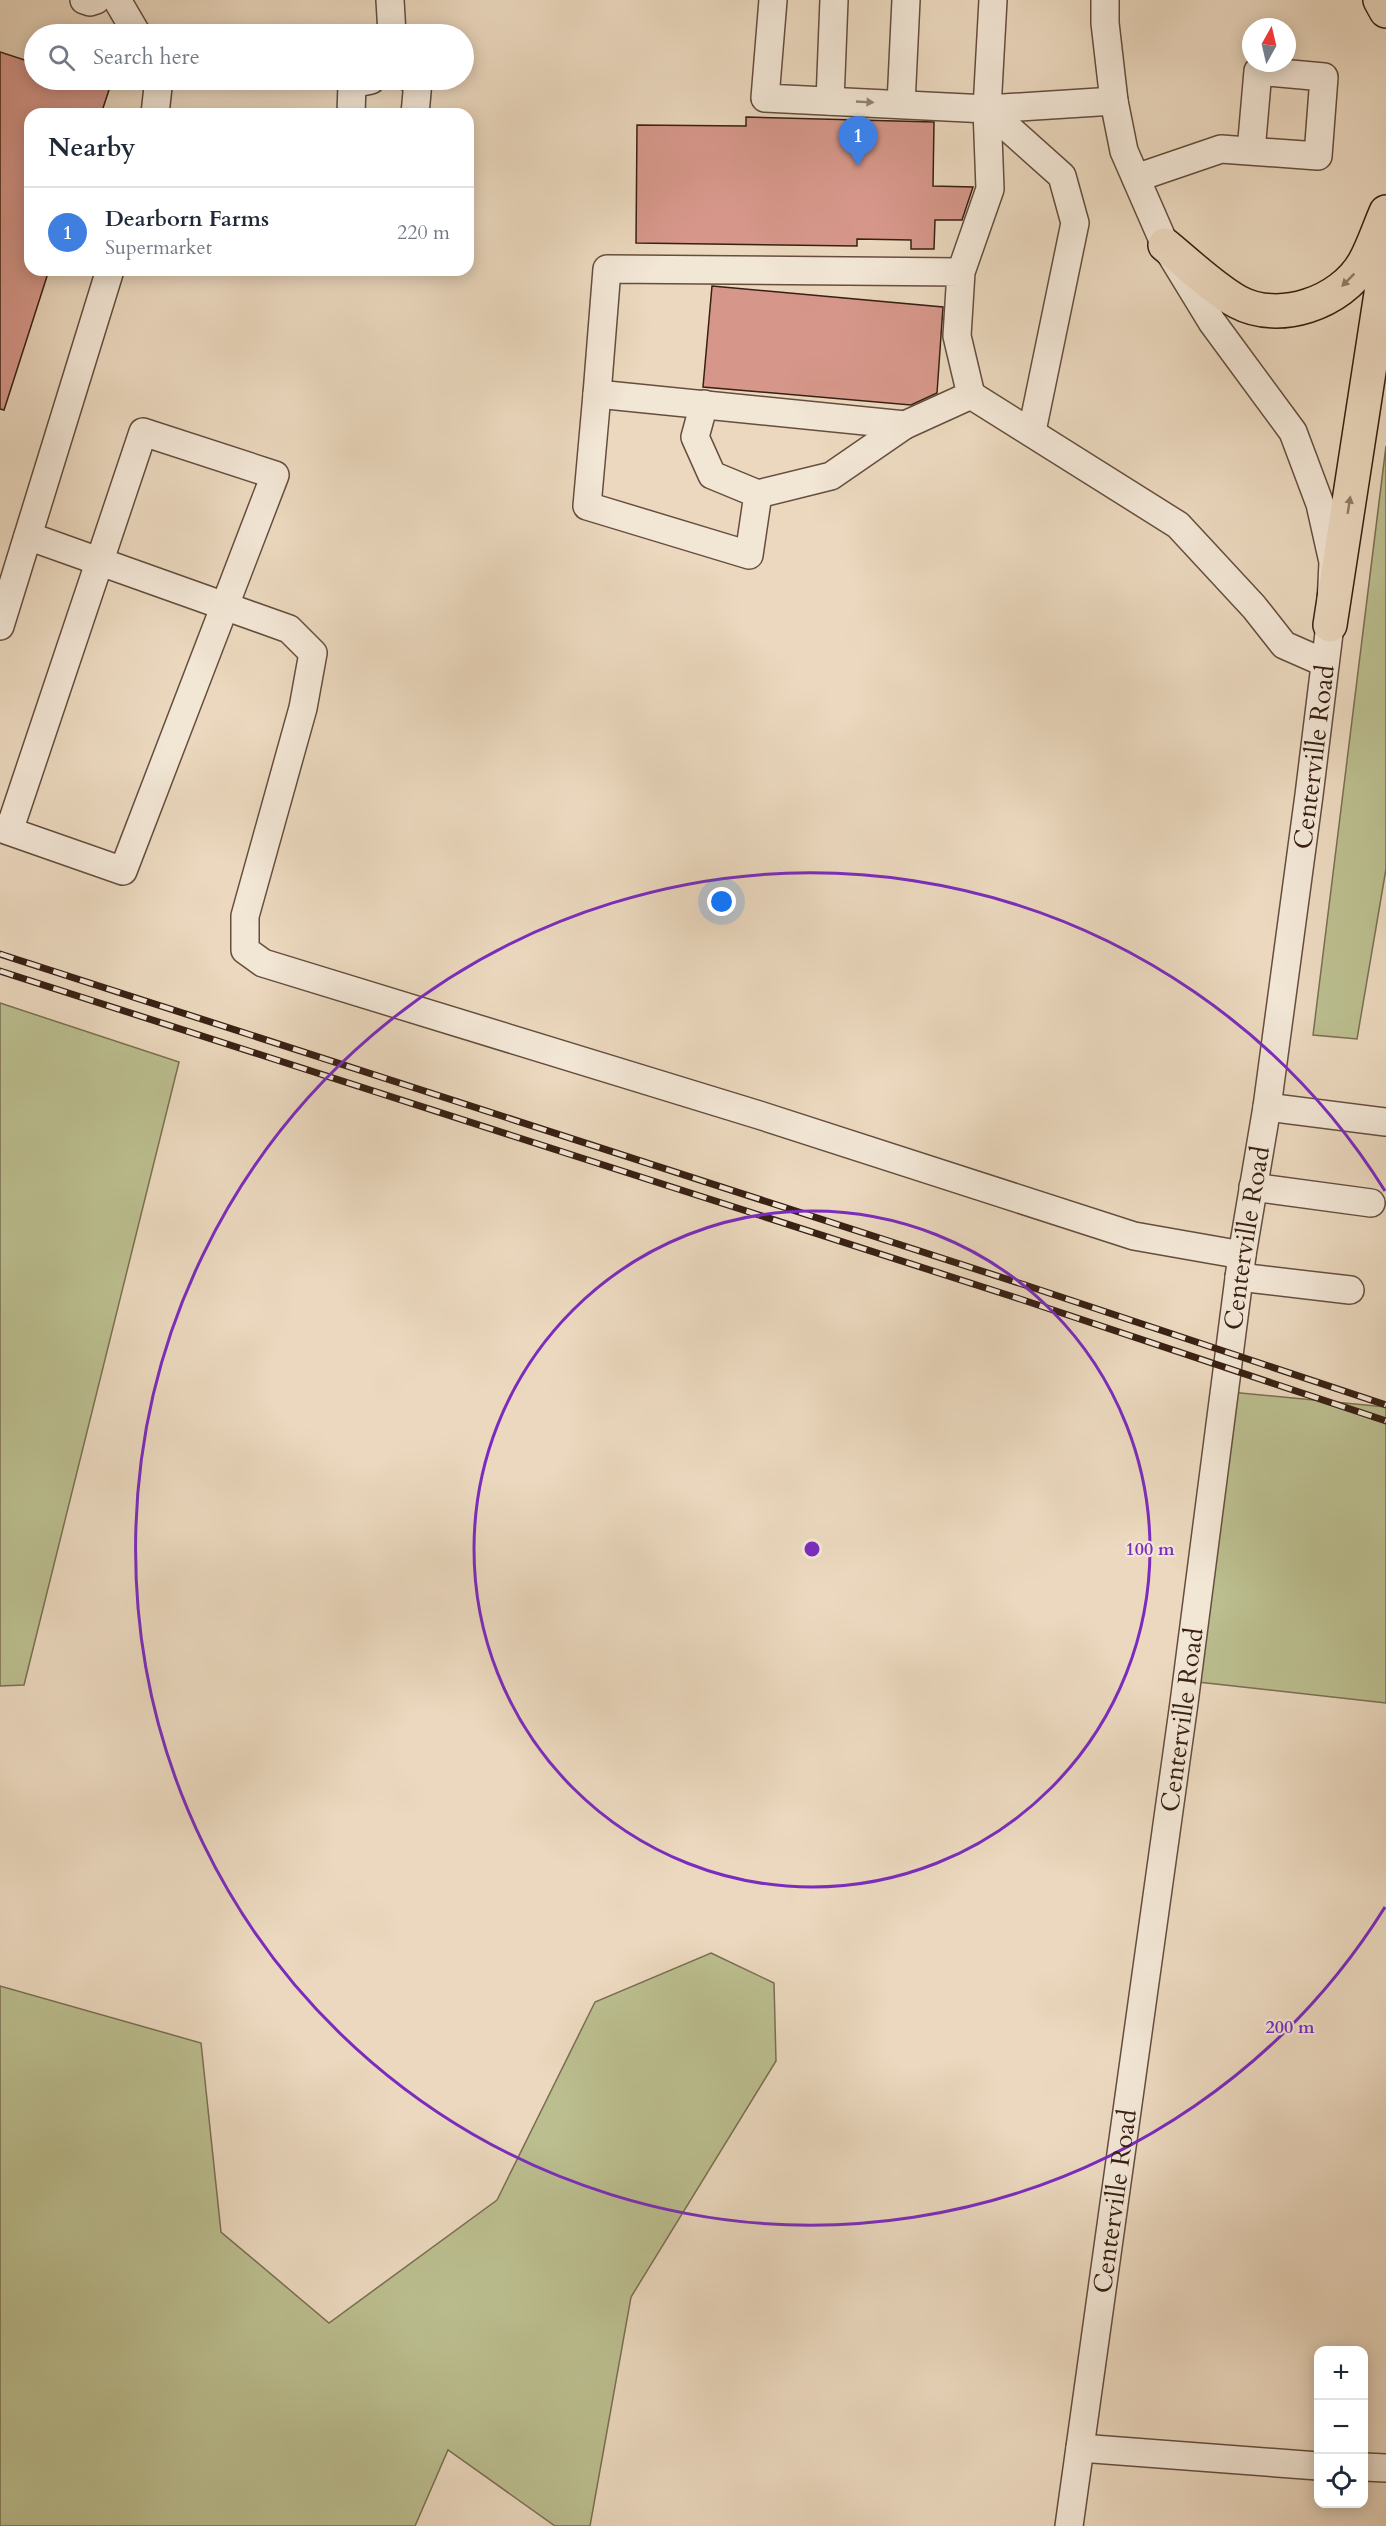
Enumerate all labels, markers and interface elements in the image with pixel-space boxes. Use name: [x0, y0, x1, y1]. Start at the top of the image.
north arrow: [1242, 18, 1296, 72]
search box: [24, 24, 474, 90]
icon: search: [45, 41, 78, 74]
text: Search here: [93, 42, 200, 72]
one-way arrow: [856, 98, 875, 107]
pin: 1: [838, 116, 878, 166]
text: Nearby: [48, 130, 136, 165]
text: Dearborn Farms: [105, 204, 269, 234]
text: 1: [62, 219, 73, 246]
text: 220 m: [397, 219, 450, 246]
text: Supermarket: [105, 234, 212, 261]
one-way arrow: [1342, 273, 1356, 287]
one-way arrow: [1344, 495, 1353, 514]
street label: Centerville Road: [1284, 662, 1342, 851]
your location: [707, 887, 736, 916]
street label: Centerville Road: [1215, 1143, 1278, 1332]
text: 100 m: [1125, 1537, 1175, 1562]
centre of rings: [802, 1539, 822, 1559]
street label: Centerville Road: [1151, 1625, 1211, 1814]
text: 200 m: [1265, 2015, 1315, 2040]
street label: Centerville Road: [1084, 2107, 1145, 2296]
map controls: [1314, 2346, 1368, 2508]
button: +: [1314, 2346, 1368, 2400]
button: −: [1314, 2400, 1368, 2454]
button: locate: [1314, 2454, 1368, 2508]

